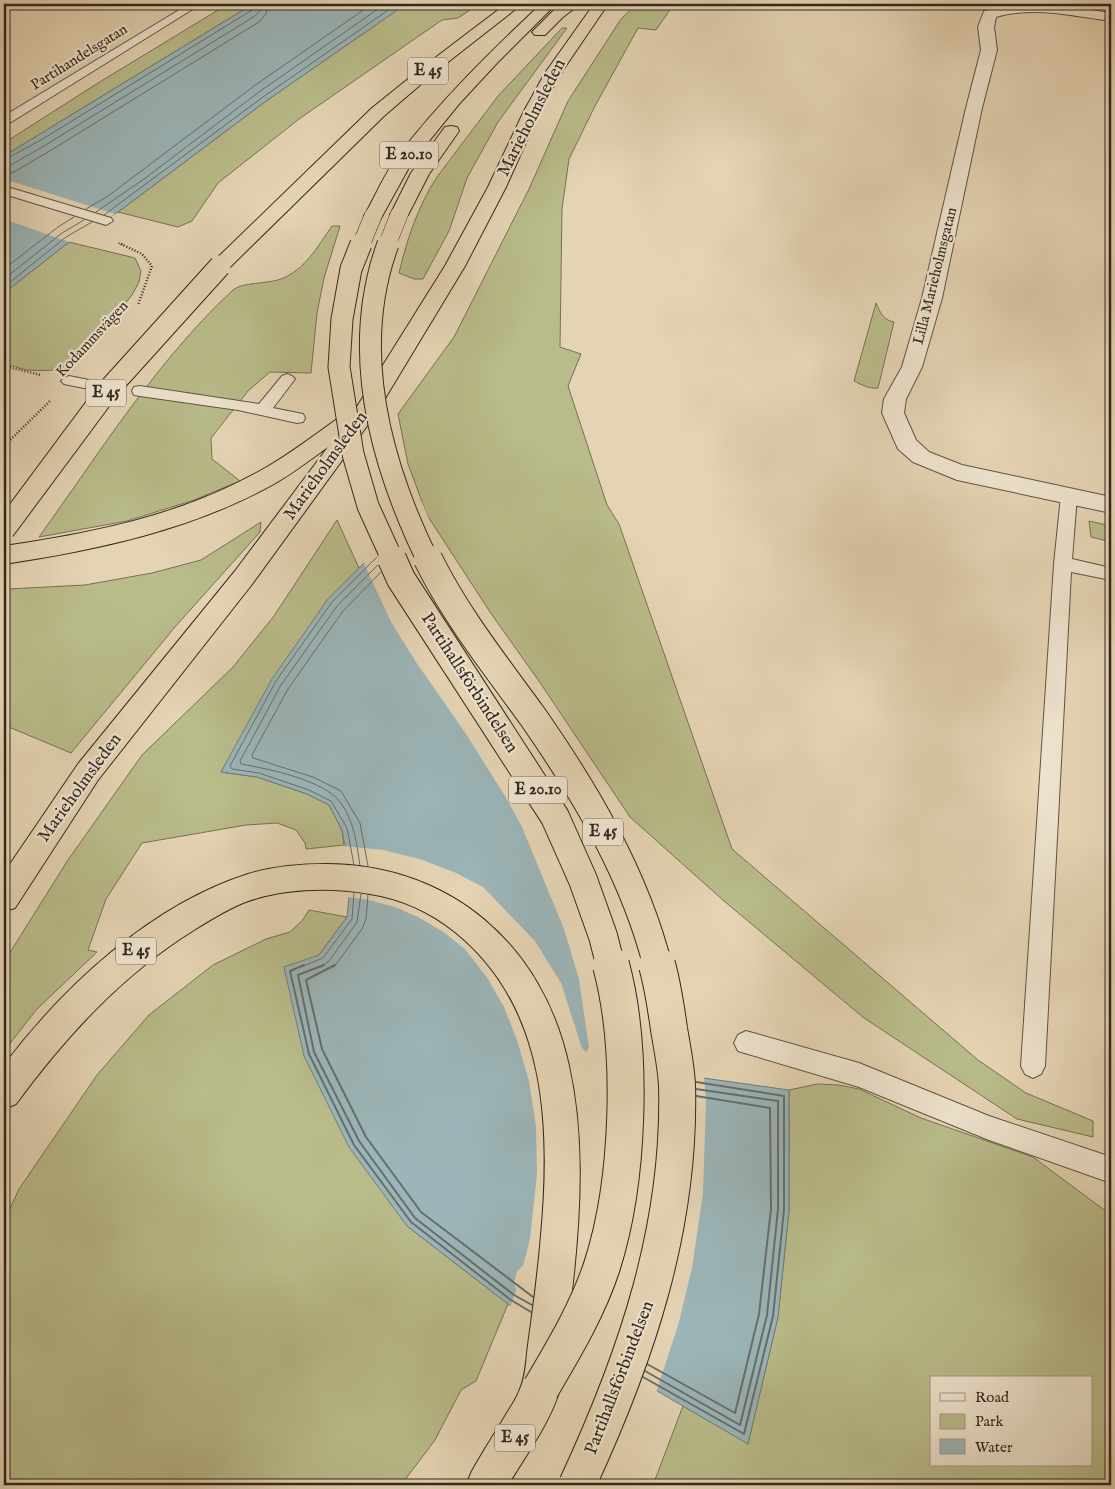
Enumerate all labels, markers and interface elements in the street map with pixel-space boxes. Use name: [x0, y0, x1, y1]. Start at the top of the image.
street label: Partihandelsgatan: [27, 20, 131, 94]
street label: Marieholmsleden: [492, 55, 572, 181]
road number: E 45: [408, 58, 448, 84]
road number: E 20.10: [380, 142, 438, 168]
street label: Lilla Marieholmsgatan: [909, 205, 961, 347]
street label: Kodammsvägen: [52, 297, 132, 381]
road number: E 45: [86, 379, 126, 406]
street label: Marieholmsleden: [279, 407, 374, 525]
street label: Partihallsförbindelsen: [415, 608, 523, 758]
street label: Marieholmsleden: [33, 729, 128, 847]
road number: E 20.10: [509, 776, 567, 804]
road number: E 45: [583, 819, 623, 846]
road number: E 45: [116, 938, 156, 964]
street label: Partihallsförbindelsen: [580, 1297, 660, 1458]
legend: [930, 1376, 1092, 1466]
text: Road: [975, 1388, 1010, 1407]
text: Park: [975, 1412, 1005, 1431]
road number: E 45: [495, 1425, 535, 1452]
text: Water: [975, 1438, 1013, 1457]

